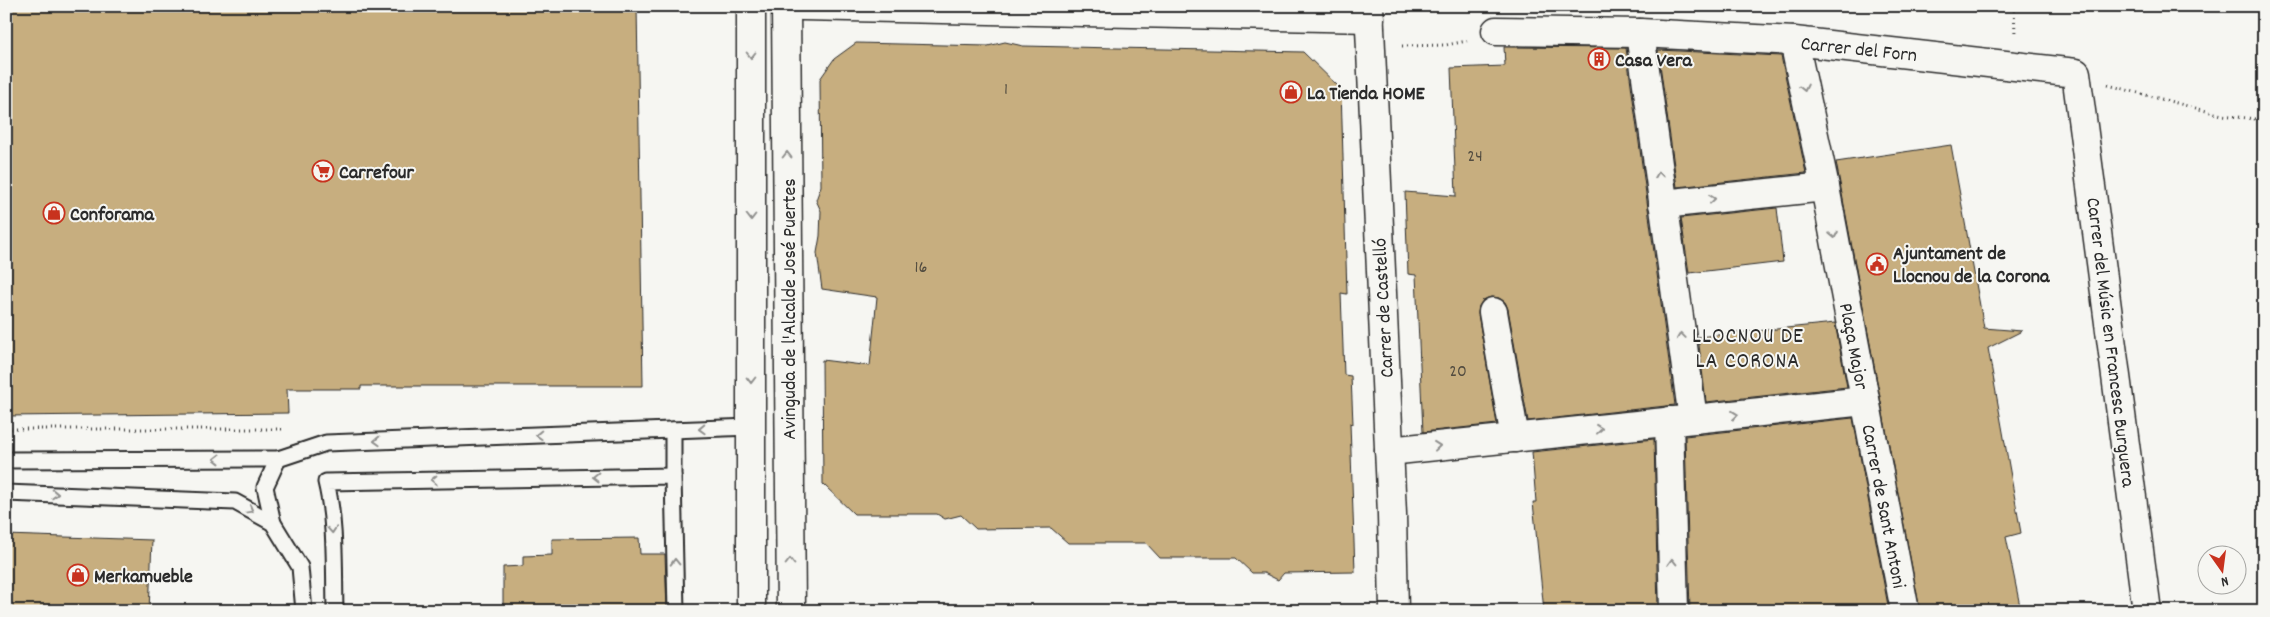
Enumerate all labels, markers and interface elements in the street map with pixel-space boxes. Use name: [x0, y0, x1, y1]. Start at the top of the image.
street label: Carrer del Forn: [1799, 31, 1918, 71]
building icon: Casa Vera: [1587, 47, 1611, 71]
place label: Casa Vera: [1615, 48, 1692, 76]
one-way arrow: [746, 52, 756, 59]
house number: 1: [1004, 78, 1008, 103]
shop icon: La Tienda HOME: [1279, 80, 1303, 104]
place label: La Tienda HOME: [1307, 81, 1426, 109]
one-way arrow: [1798, 84, 1809, 93]
house number: 24: [1467, 145, 1483, 170]
one-way arrow: [782, 150, 792, 158]
supermarket icon: Carrefour: [311, 159, 335, 183]
place label: Carrefour: [339, 160, 414, 188]
one-way arrow: [1654, 171, 1665, 179]
street label: Avinguda de l'Alcalde José Puertes: [777, 178, 805, 440]
one-way arrow: [1708, 194, 1716, 205]
street label: Carrer del Músic en Francesc Burguera: [2077, 196, 2141, 489]
shop icon: Conforama: [42, 201, 66, 225]
place label: Conforama: [70, 202, 154, 230]
one-way arrow: [746, 214, 756, 222]
one-way arrow: [1828, 230, 1838, 239]
street label: Carrer de Castelló: [1367, 237, 1403, 378]
place label: Ajuntament de Llocnou de la Corona: [1893, 241, 2050, 292]
public building icon: Ajuntament de Llocnou de la Corona: [1865, 252, 1889, 276]
house number: 16: [915, 256, 927, 281]
street label: Plaça Major: [1830, 301, 1874, 393]
district label: LLOCNOU DE LA CORONA: [1692, 322, 1804, 378]
one-way arrow: [1677, 332, 1687, 341]
house number: 20: [1449, 360, 1467, 385]
one-way arrow: [746, 376, 756, 384]
one-way arrow: [1732, 410, 1740, 421]
street label: Carrer de Sant Antoni: [1852, 422, 1912, 591]
one-way arrow: [698, 424, 706, 434]
one-way arrow: [1595, 424, 1603, 435]
one-way arrow: [535, 430, 543, 441]
one-way arrow: [373, 436, 381, 447]
one-way arrow: [1434, 441, 1442, 452]
one-way arrow: [213, 454, 220, 464]
one-way arrow: [592, 472, 600, 483]
one-way arrow: [429, 475, 437, 485]
one-way arrow: [51, 489, 59, 500]
one-way arrow: [245, 504, 254, 514]
one-way arrow: [327, 526, 338, 534]
north arrow: [2198, 544, 2248, 594]
one-way arrow: [670, 558, 680, 566]
one-way arrow: [785, 558, 795, 566]
one-way arrow: [1667, 558, 1678, 566]
shop icon: Merkamueble: [66, 563, 90, 587]
place label: Merkamueble: [94, 564, 193, 592]
text: N: [2219, 570, 2230, 591]

